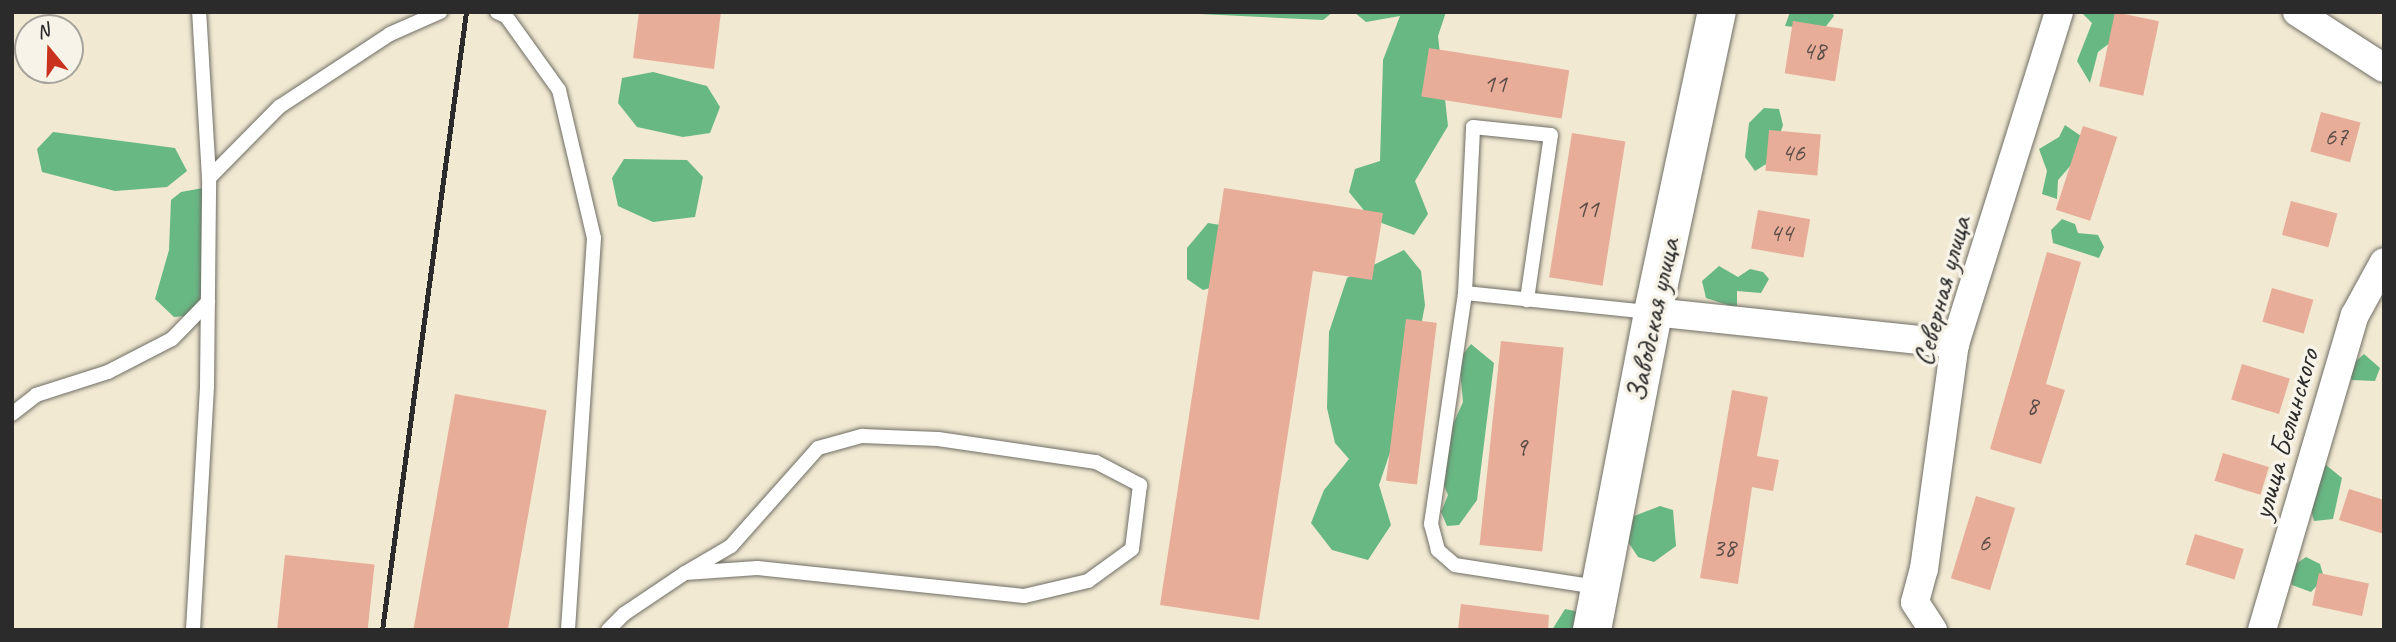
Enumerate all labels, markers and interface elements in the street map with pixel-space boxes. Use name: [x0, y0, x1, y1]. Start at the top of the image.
north arrow: [14, 14, 84, 84]
text: N: [33, 18, 52, 44]
house number: 48: [1802, 35, 1826, 67]
house number: 11: [1483, 68, 1507, 100]
house number: 67: [2324, 121, 2348, 153]
house number: 46: [1781, 137, 1805, 169]
house number: 11: [1575, 193, 1599, 225]
street label: Северная улица: [1904, 212, 1978, 370]
house number: 44: [1769, 217, 1793, 249]
street label: Заводская улица: [1617, 234, 1687, 406]
street label: улица Белинского: [2243, 344, 2327, 524]
house number: 8: [2026, 390, 2038, 422]
house number: 9: [1515, 431, 1527, 463]
house number: 6: [1978, 527, 1990, 559]
house number: 38: [1712, 532, 1736, 564]

